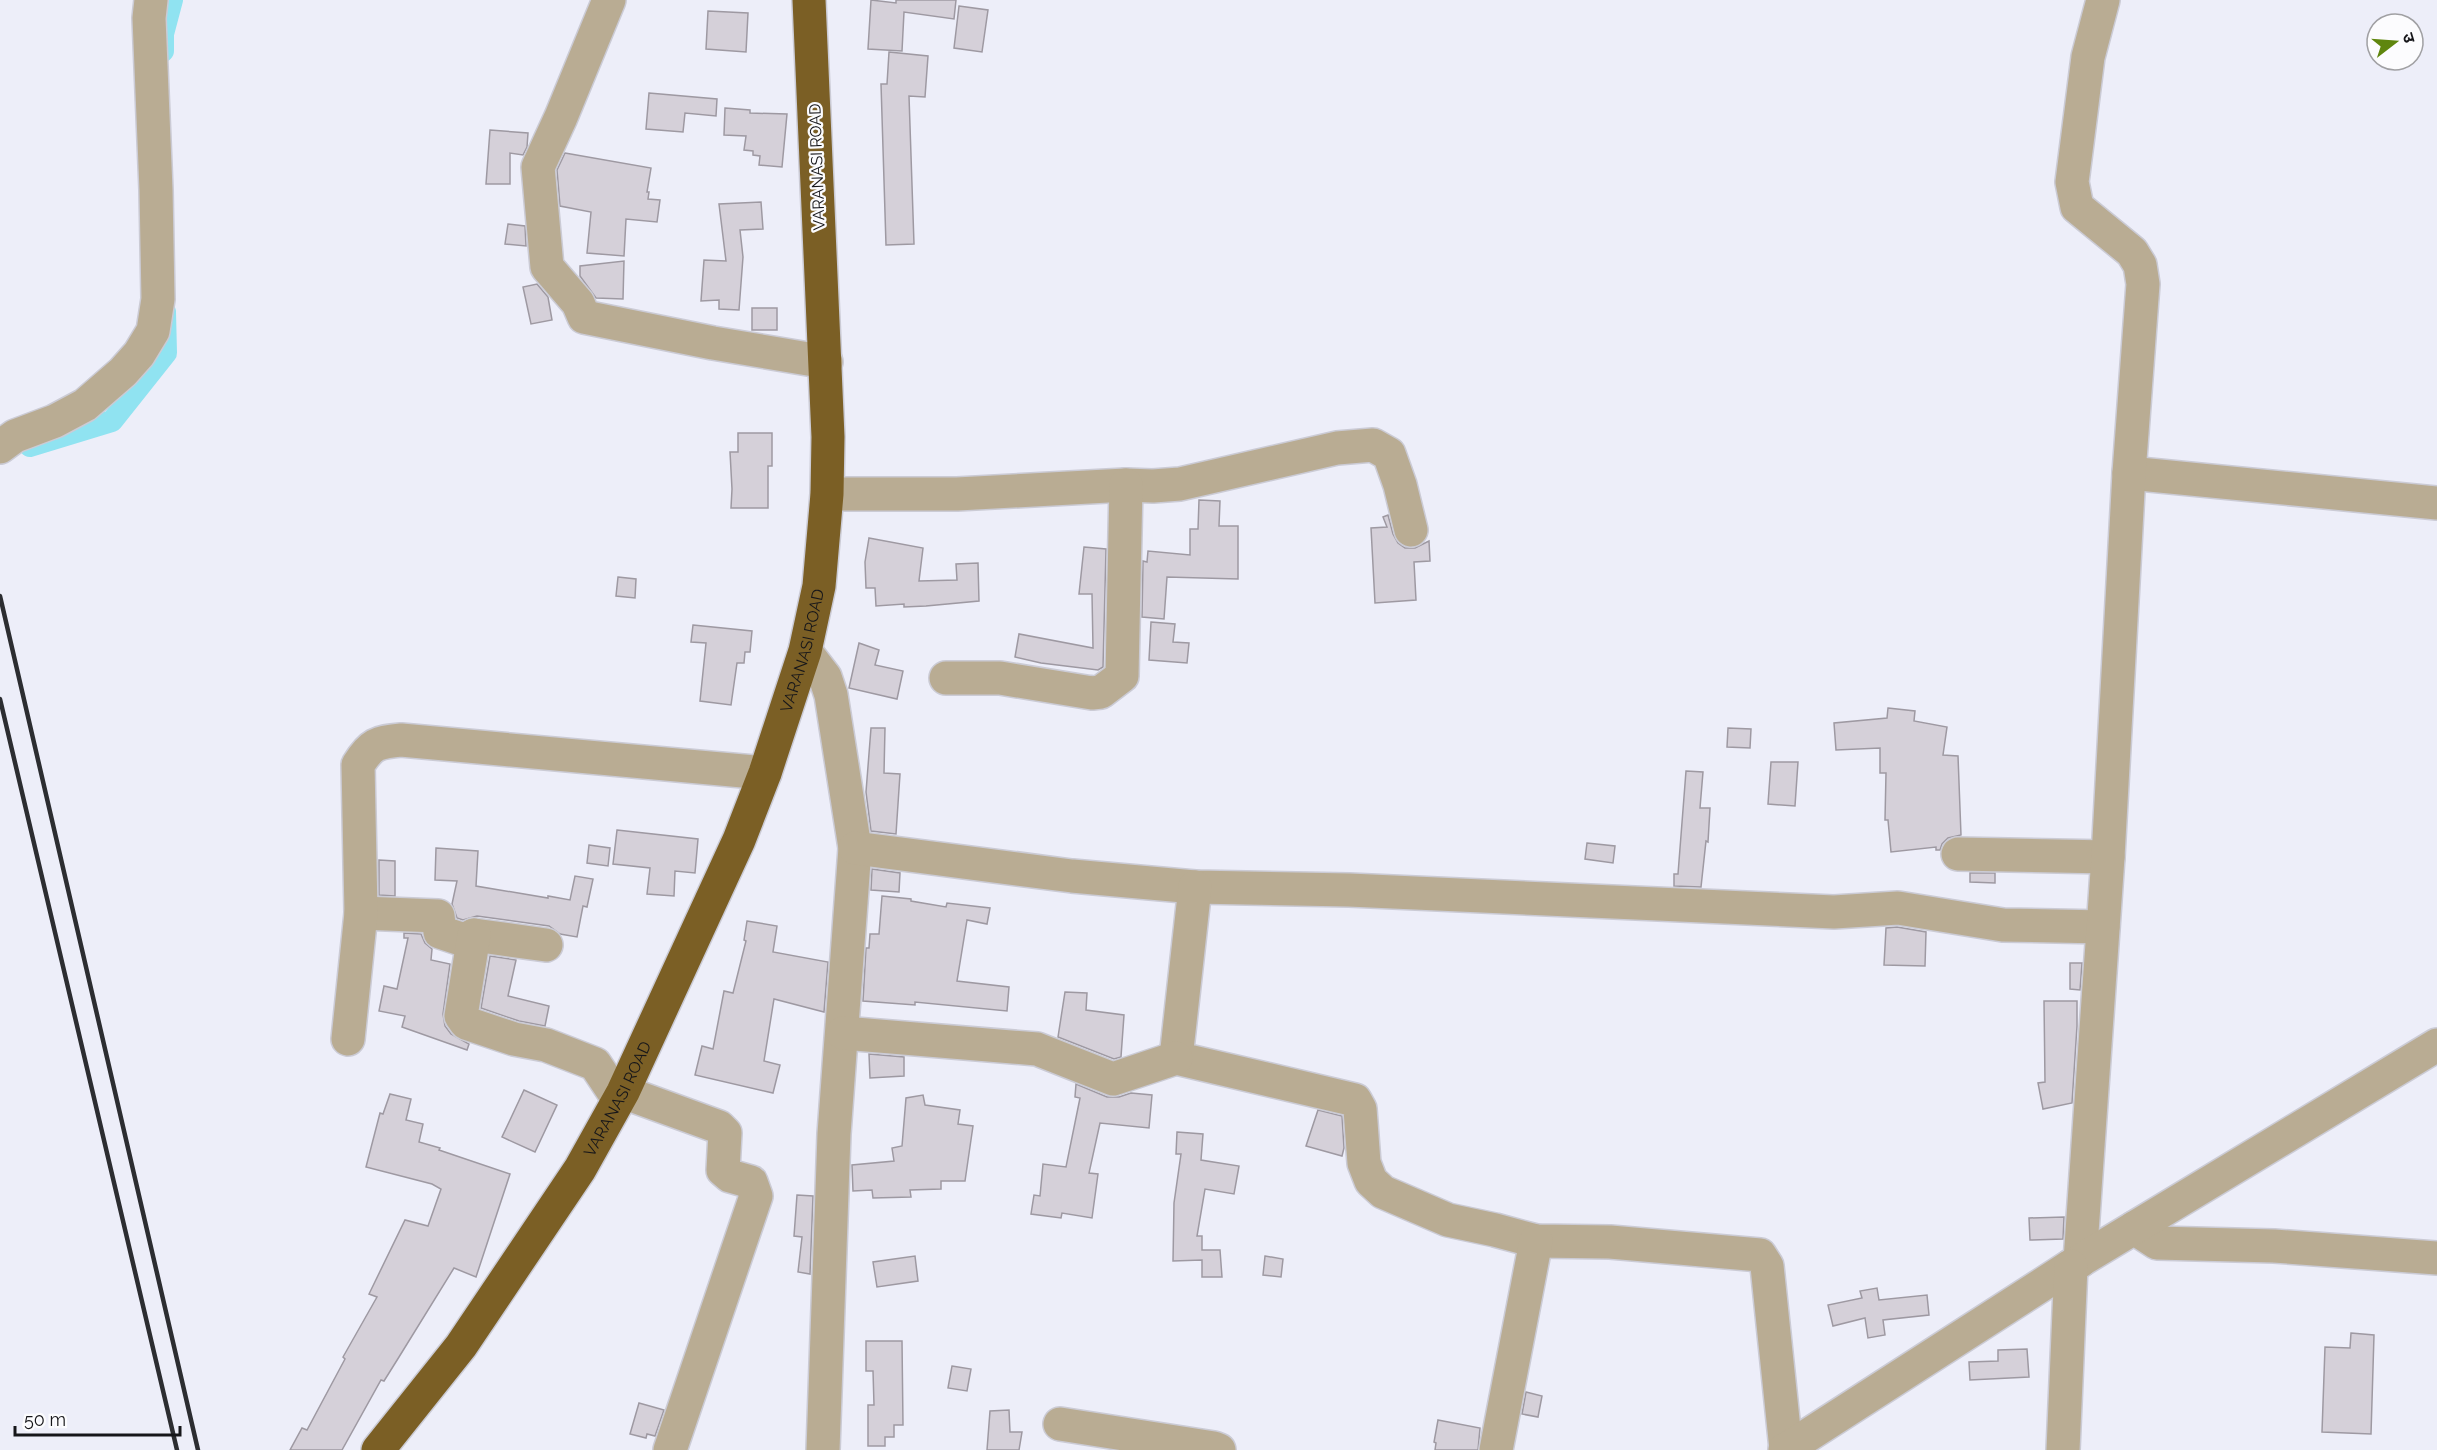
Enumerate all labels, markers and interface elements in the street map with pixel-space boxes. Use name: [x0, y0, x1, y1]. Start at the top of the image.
north arrow: [2365, 12, 2425, 72]
text: उ: [2398, 31, 2420, 46]
street label: VARANASI ROAD: [805, 103, 829, 231]
street label: VARANASI ROAD: [776, 587, 828, 715]
street label: VARANASI ROAD: [580, 1038, 655, 1160]
scale bar: [15, 1399, 180, 1437]
text: 50 m: [24, 1409, 66, 1430]

